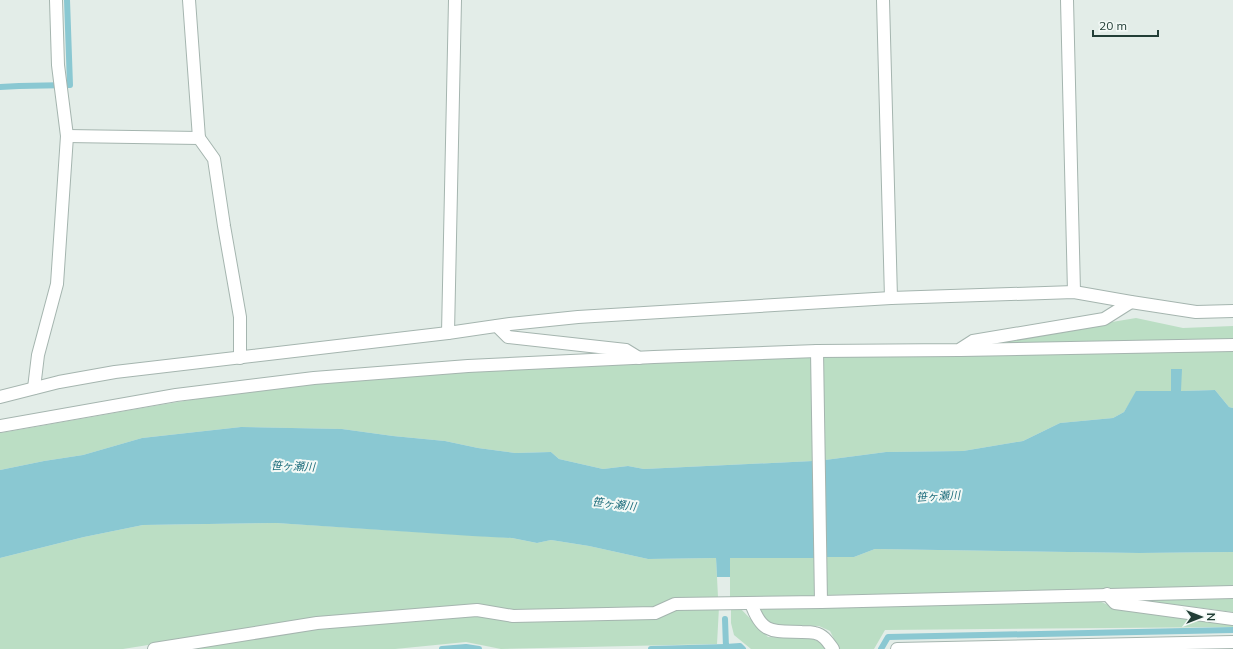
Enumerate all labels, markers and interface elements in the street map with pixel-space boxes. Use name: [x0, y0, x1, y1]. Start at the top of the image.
scale bar: [1093, 12, 1158, 38]
text: 20 m: [1099, 18, 1127, 33]
water label: 笹ヶ瀬川: [271, 458, 316, 474]
water label: 笹ヶ瀬川: [916, 488, 961, 504]
water label: 笹ヶ瀬川: [591, 494, 638, 514]
north arrow: [1181, 597, 1221, 637]
text: N: [1204, 613, 1218, 621]

